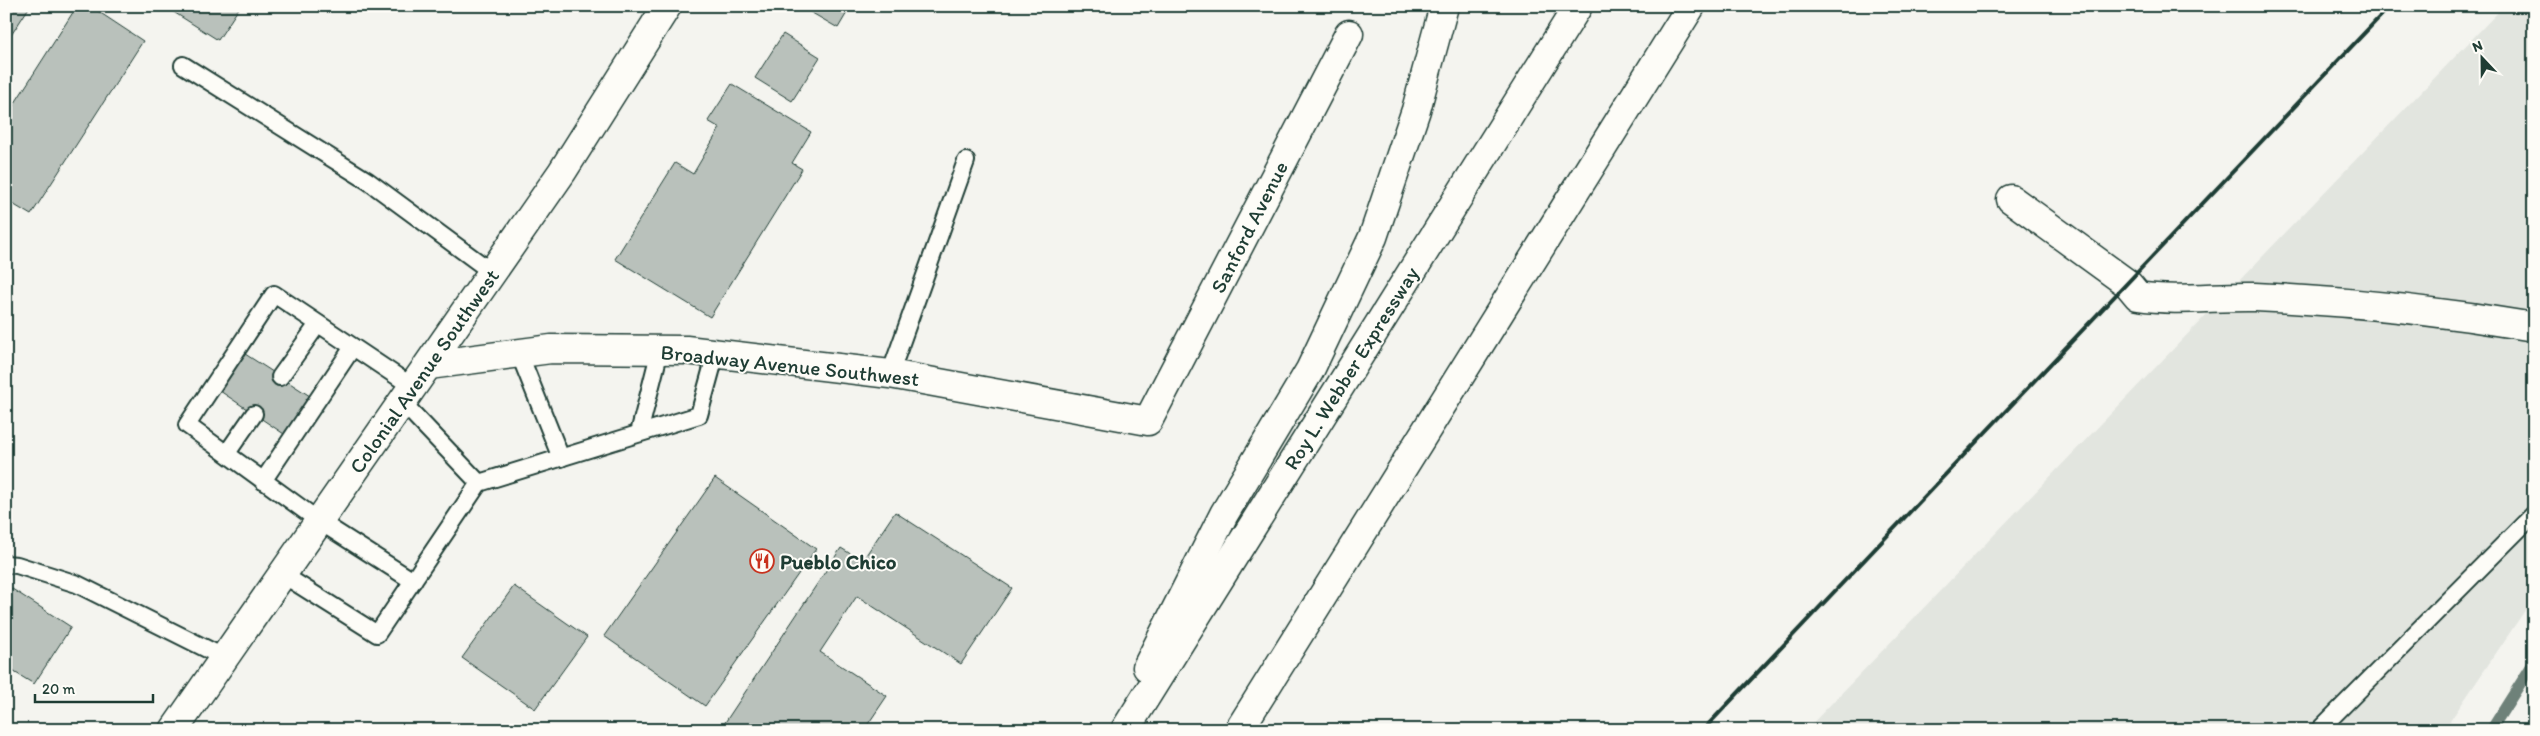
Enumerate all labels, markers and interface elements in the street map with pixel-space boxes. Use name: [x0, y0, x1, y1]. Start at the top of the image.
north arrow: [2458, 32, 2508, 82]
text: N: [2470, 37, 2485, 56]
street label: Sanford Avenue: [1205, 157, 1293, 297]
street label: Roy L. Webber Expressway: [1278, 262, 1424, 474]
street label: Colonial Avenue Southwest: [344, 264, 504, 478]
street label: Broadway Avenue Southwest: [660, 339, 921, 391]
restaurant icon: Pueblo Chico: [749, 548, 775, 574]
place label: Pueblo Chico: [780, 549, 897, 574]
scale bar: [35, 671, 152, 703]
text: 20 m: [42, 680, 76, 698]

